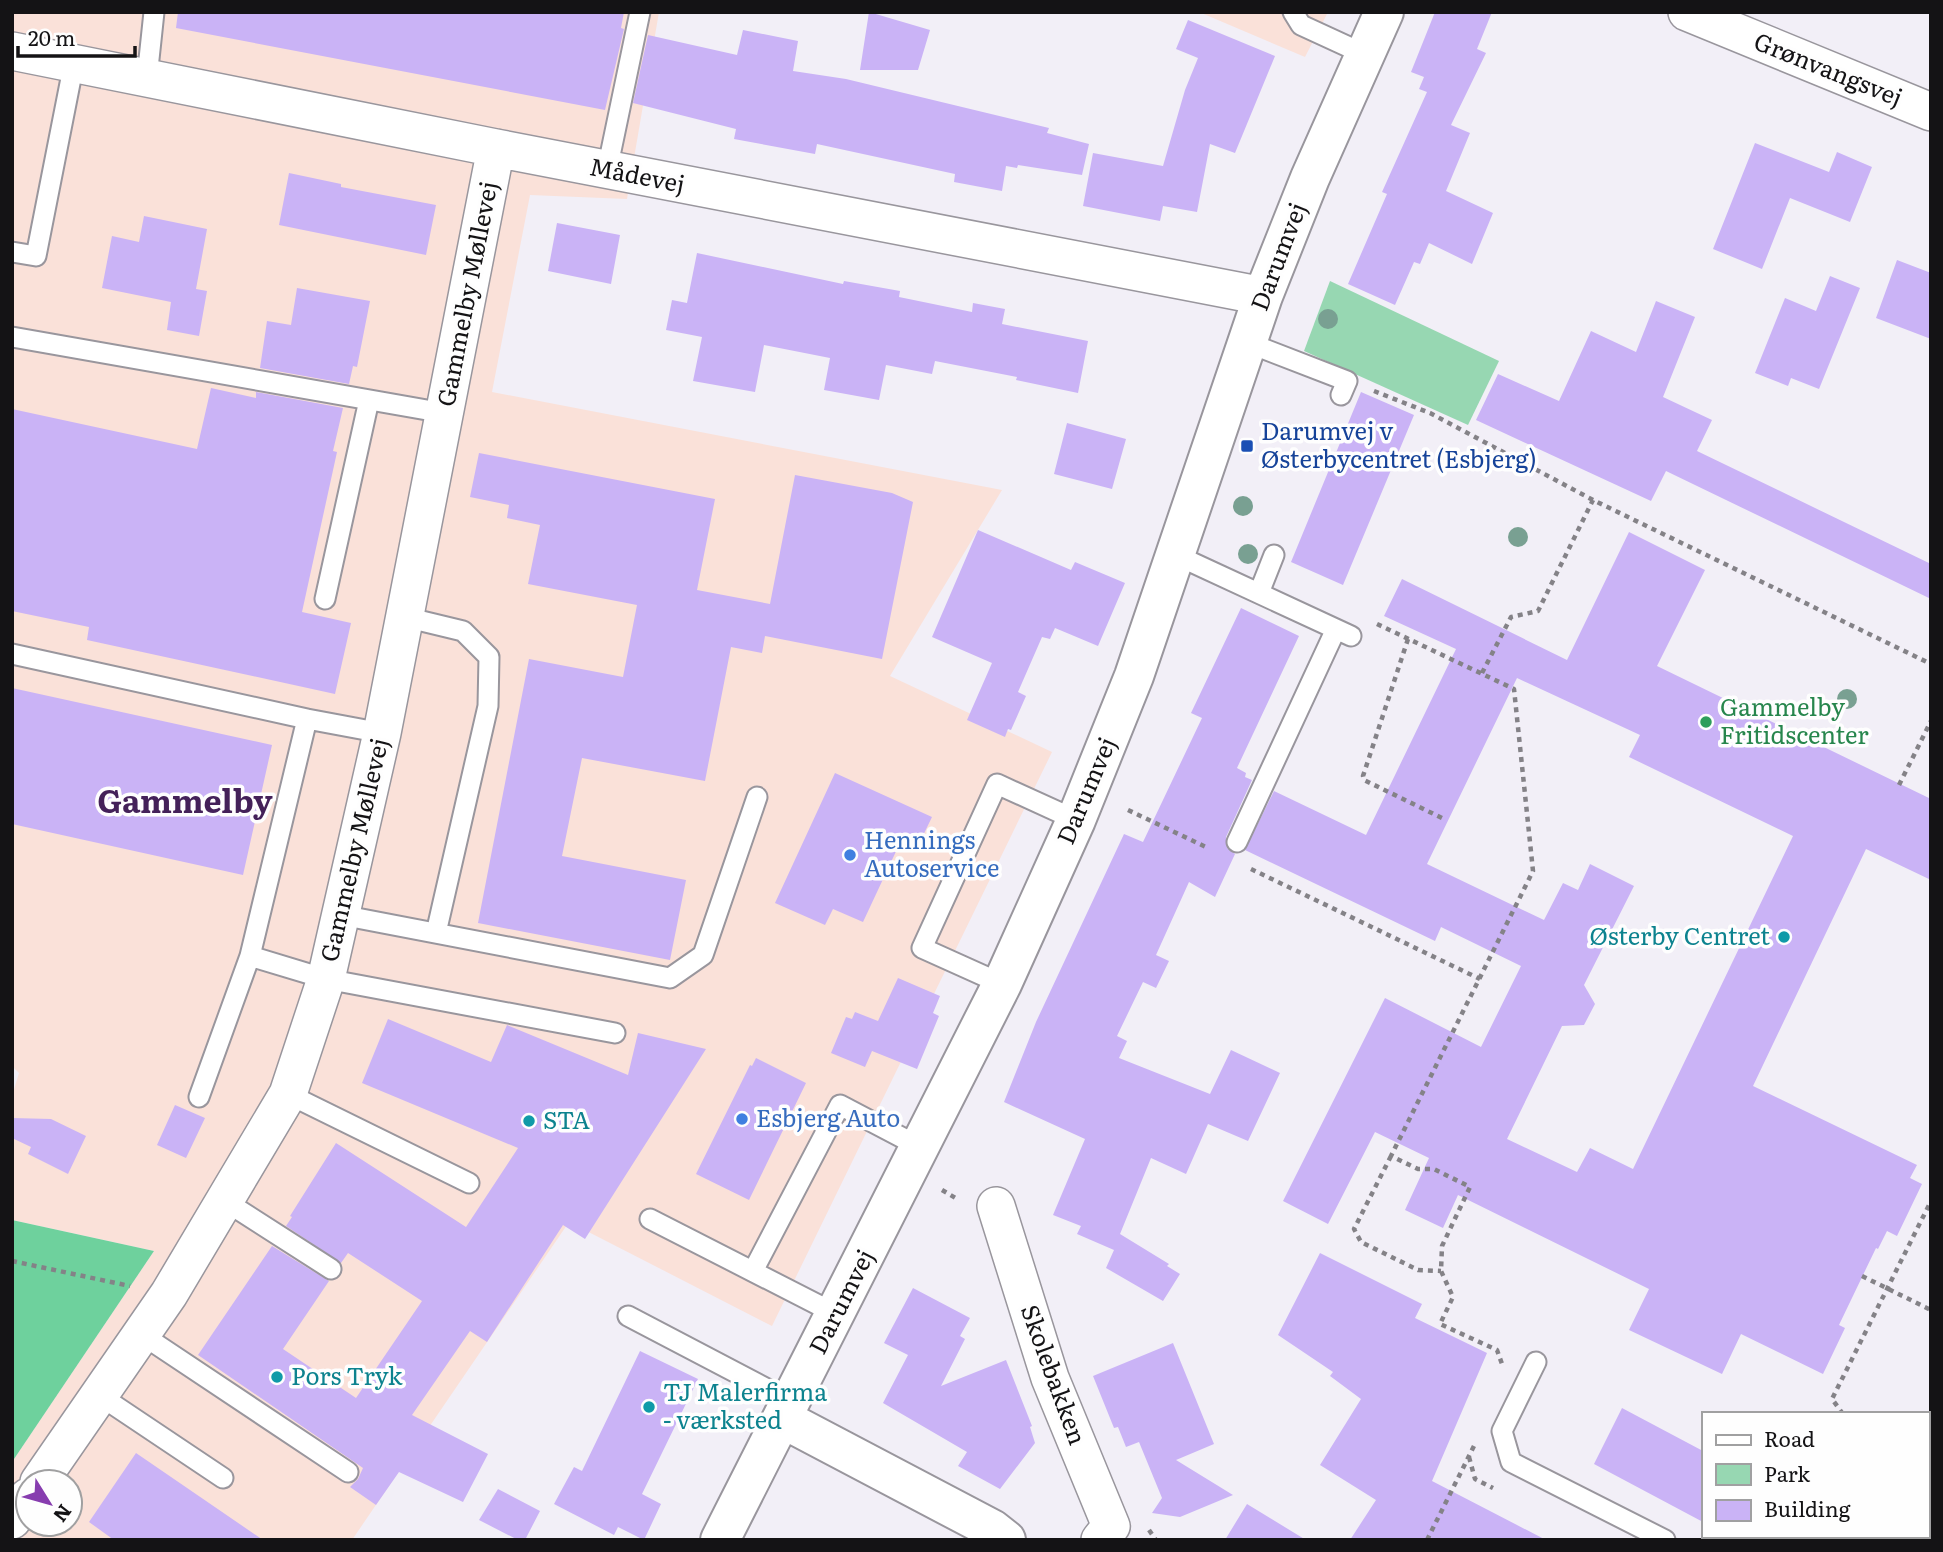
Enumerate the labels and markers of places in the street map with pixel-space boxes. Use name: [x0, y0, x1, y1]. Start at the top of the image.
place label: Darumvej v Østerbycentret (Esbjerg): [1261, 412, 1537, 475]
marker: Darumvej v Østerbycentret (Esbjerg): [1239, 438, 1255, 454]
place label: Gammelby Fritidscenter: [1720, 688, 1869, 751]
marker: Gammelby Fritidscenter: [1698, 714, 1714, 730]
place label: Hennings Autoservice: [864, 821, 999, 884]
marker: Hennings Autoservice: [842, 847, 858, 863]
place label: Østerby Centret: [1589, 917, 1770, 952]
marker: Østerby Centret: [1776, 929, 1792, 945]
place label: Esbjerg Auto: [756, 1099, 900, 1134]
place label: STA: [543, 1101, 590, 1136]
marker: Esbjerg Auto: [734, 1111, 750, 1127]
marker: STA: [521, 1113, 537, 1129]
place label: Pors Tryk: [291, 1357, 403, 1392]
marker: Pors Tryk: [269, 1369, 285, 1385]
place label: TJ Malerfirma - værksted: [663, 1373, 827, 1436]
marker: TJ Malerfirma - værksted: [641, 1399, 657, 1415]

